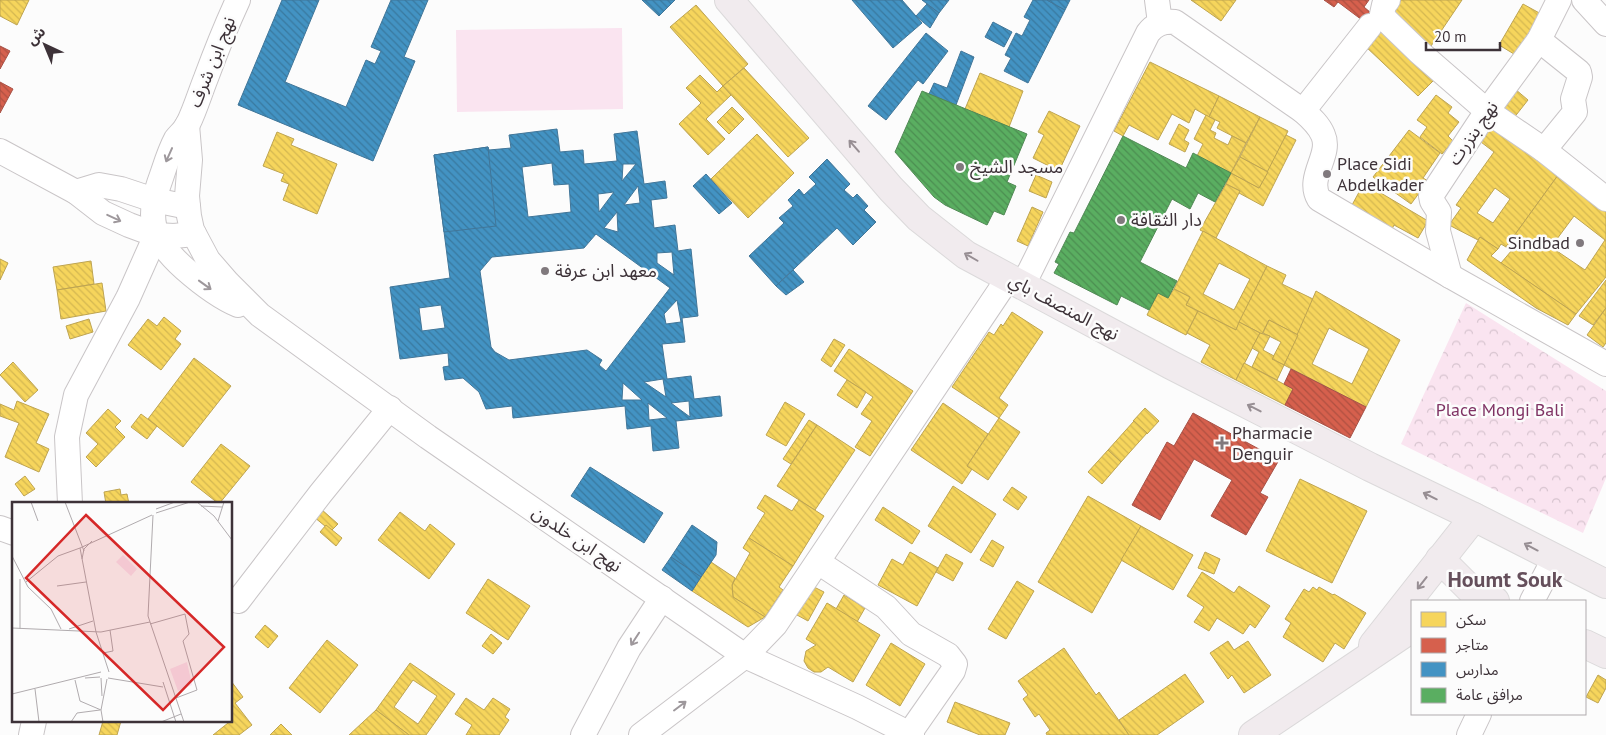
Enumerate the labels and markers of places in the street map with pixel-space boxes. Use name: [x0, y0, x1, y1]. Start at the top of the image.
place label: Place Sidi Abdelkader: [1337, 152, 1424, 196]
place label: مسجد الشيخ: [970, 155, 1063, 180]
marker: مسجد الشيخ: [954, 161, 966, 173]
marker: Place Sidi Abdelkader: [1321, 168, 1333, 180]
place label: دار الثقافة: [1131, 208, 1202, 231]
marker: دار الثقافة: [1115, 214, 1127, 226]
place label: Sindbad: [1508, 231, 1570, 254]
marker: Sindbad: [1574, 237, 1586, 249]
place label: معهد ابن عرفة: [555, 259, 657, 282]
marker: معهد ابن عرفة: [539, 265, 551, 277]
place label: Pharmacie Denguir: [1232, 421, 1313, 465]
marker: Pharmacie Denguir: [1216, 437, 1228, 449]

